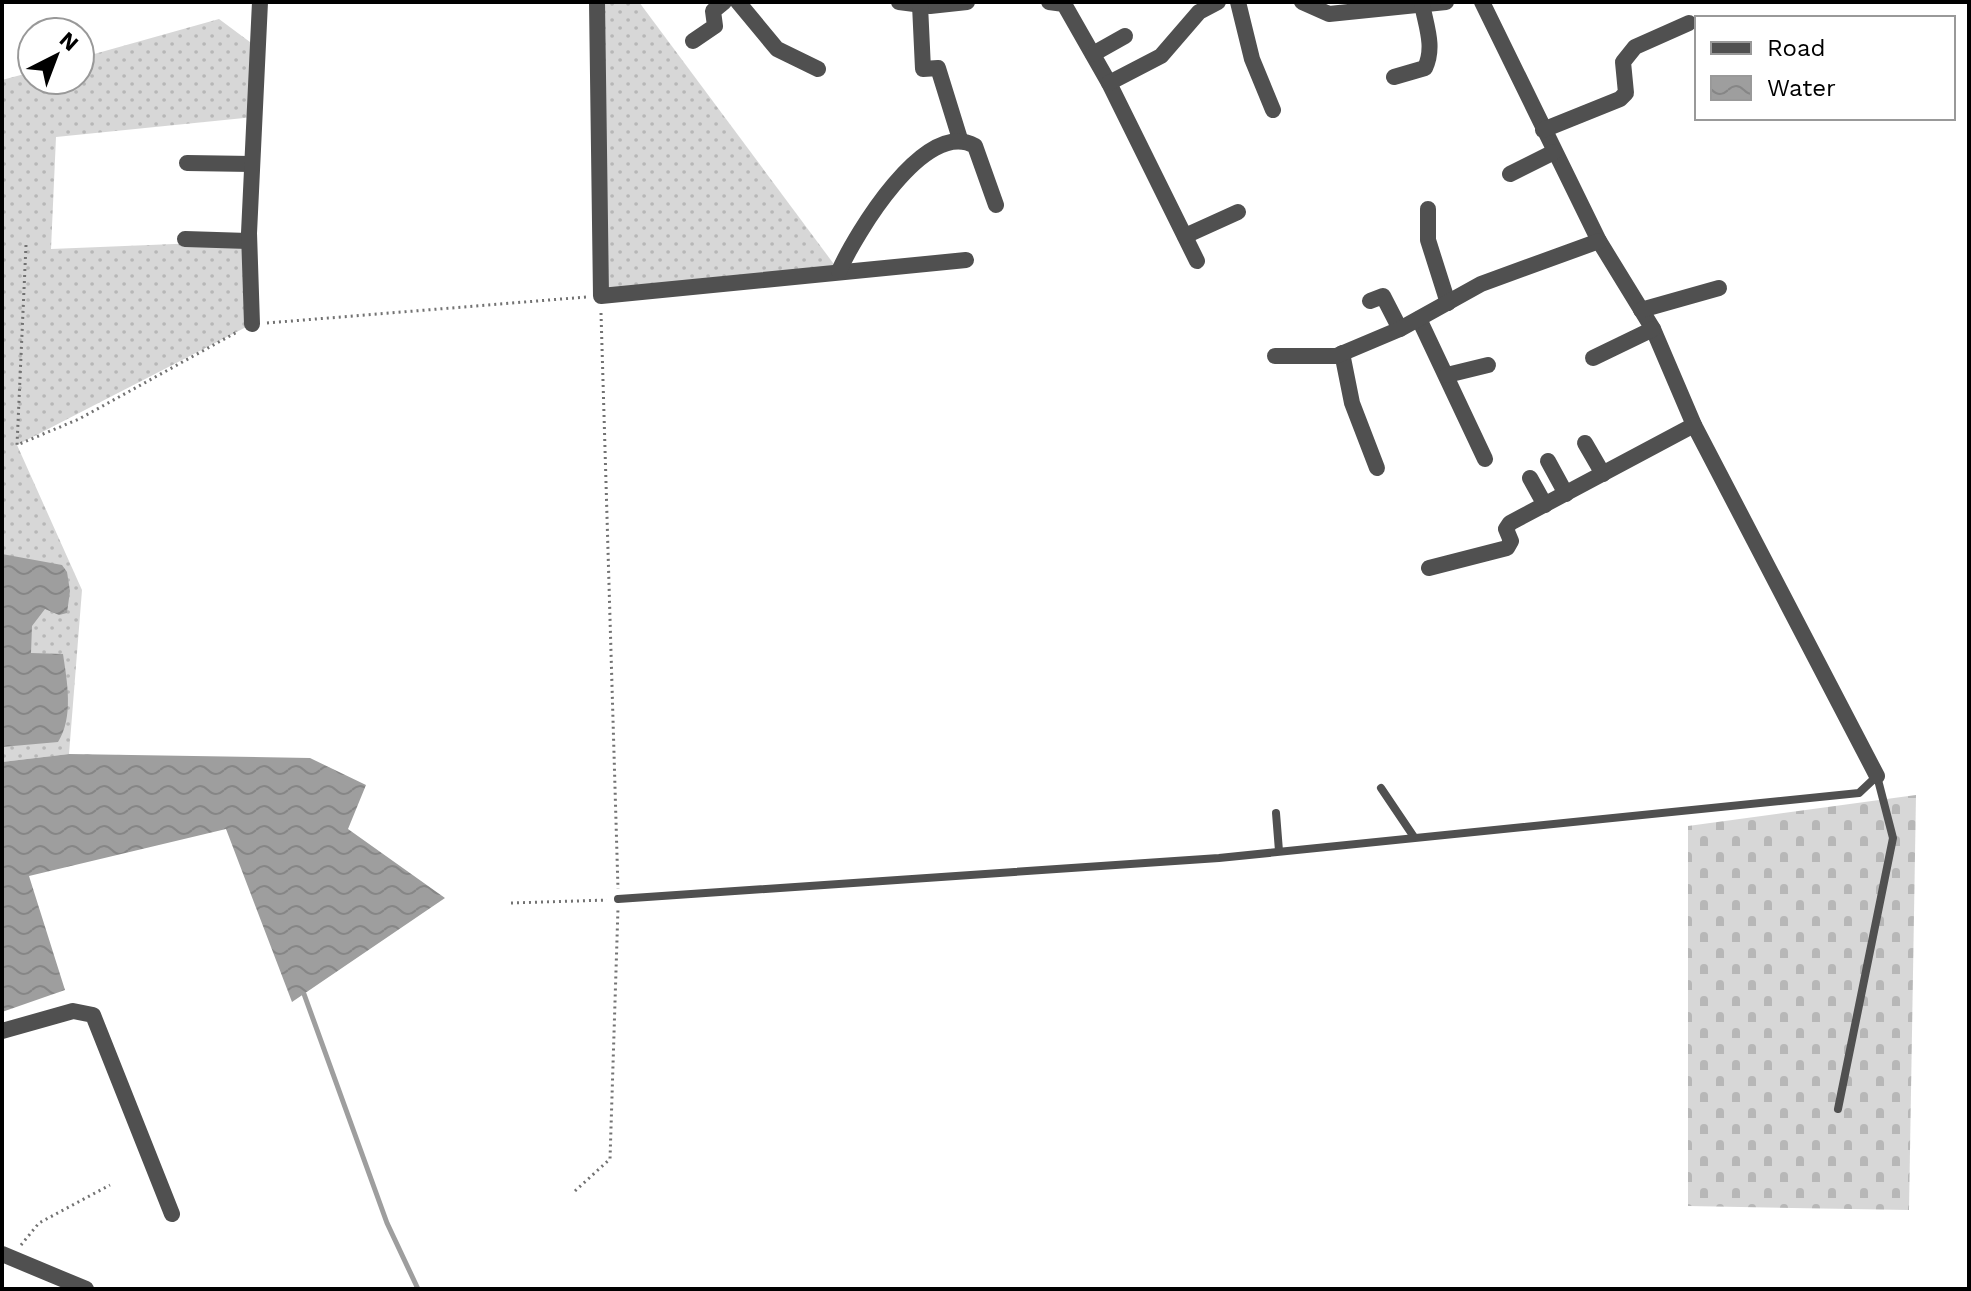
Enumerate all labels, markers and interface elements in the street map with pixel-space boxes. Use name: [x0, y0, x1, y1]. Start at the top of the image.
north arrow: [16, 16, 96, 96]
legend: [1695, 16, 1955, 120]
text: N: [55, 27, 83, 56]
text: Road: [1767, 34, 1826, 62]
text: Water: [1767, 74, 1836, 102]

